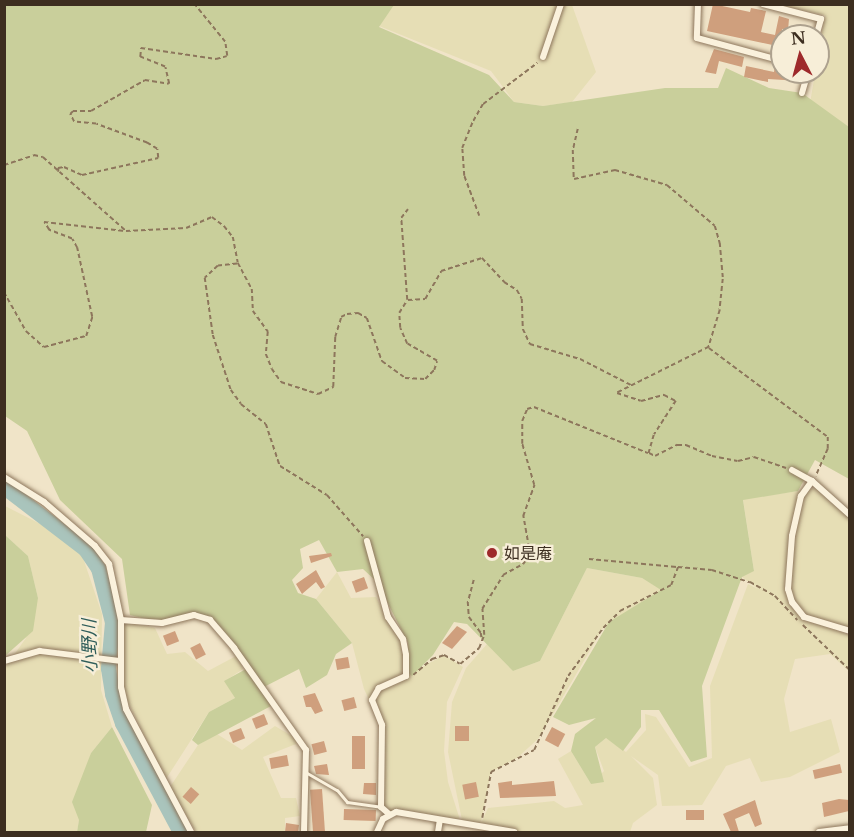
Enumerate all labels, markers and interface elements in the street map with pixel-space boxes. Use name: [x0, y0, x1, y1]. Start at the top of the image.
north arrow: [770, 24, 830, 84]
text: N: [790, 27, 807, 49]
place label: 如是庵: [504, 543, 552, 563]
marker: 如是庵: [485, 546, 499, 560]
water label: 小野川: [79, 619, 101, 673]

